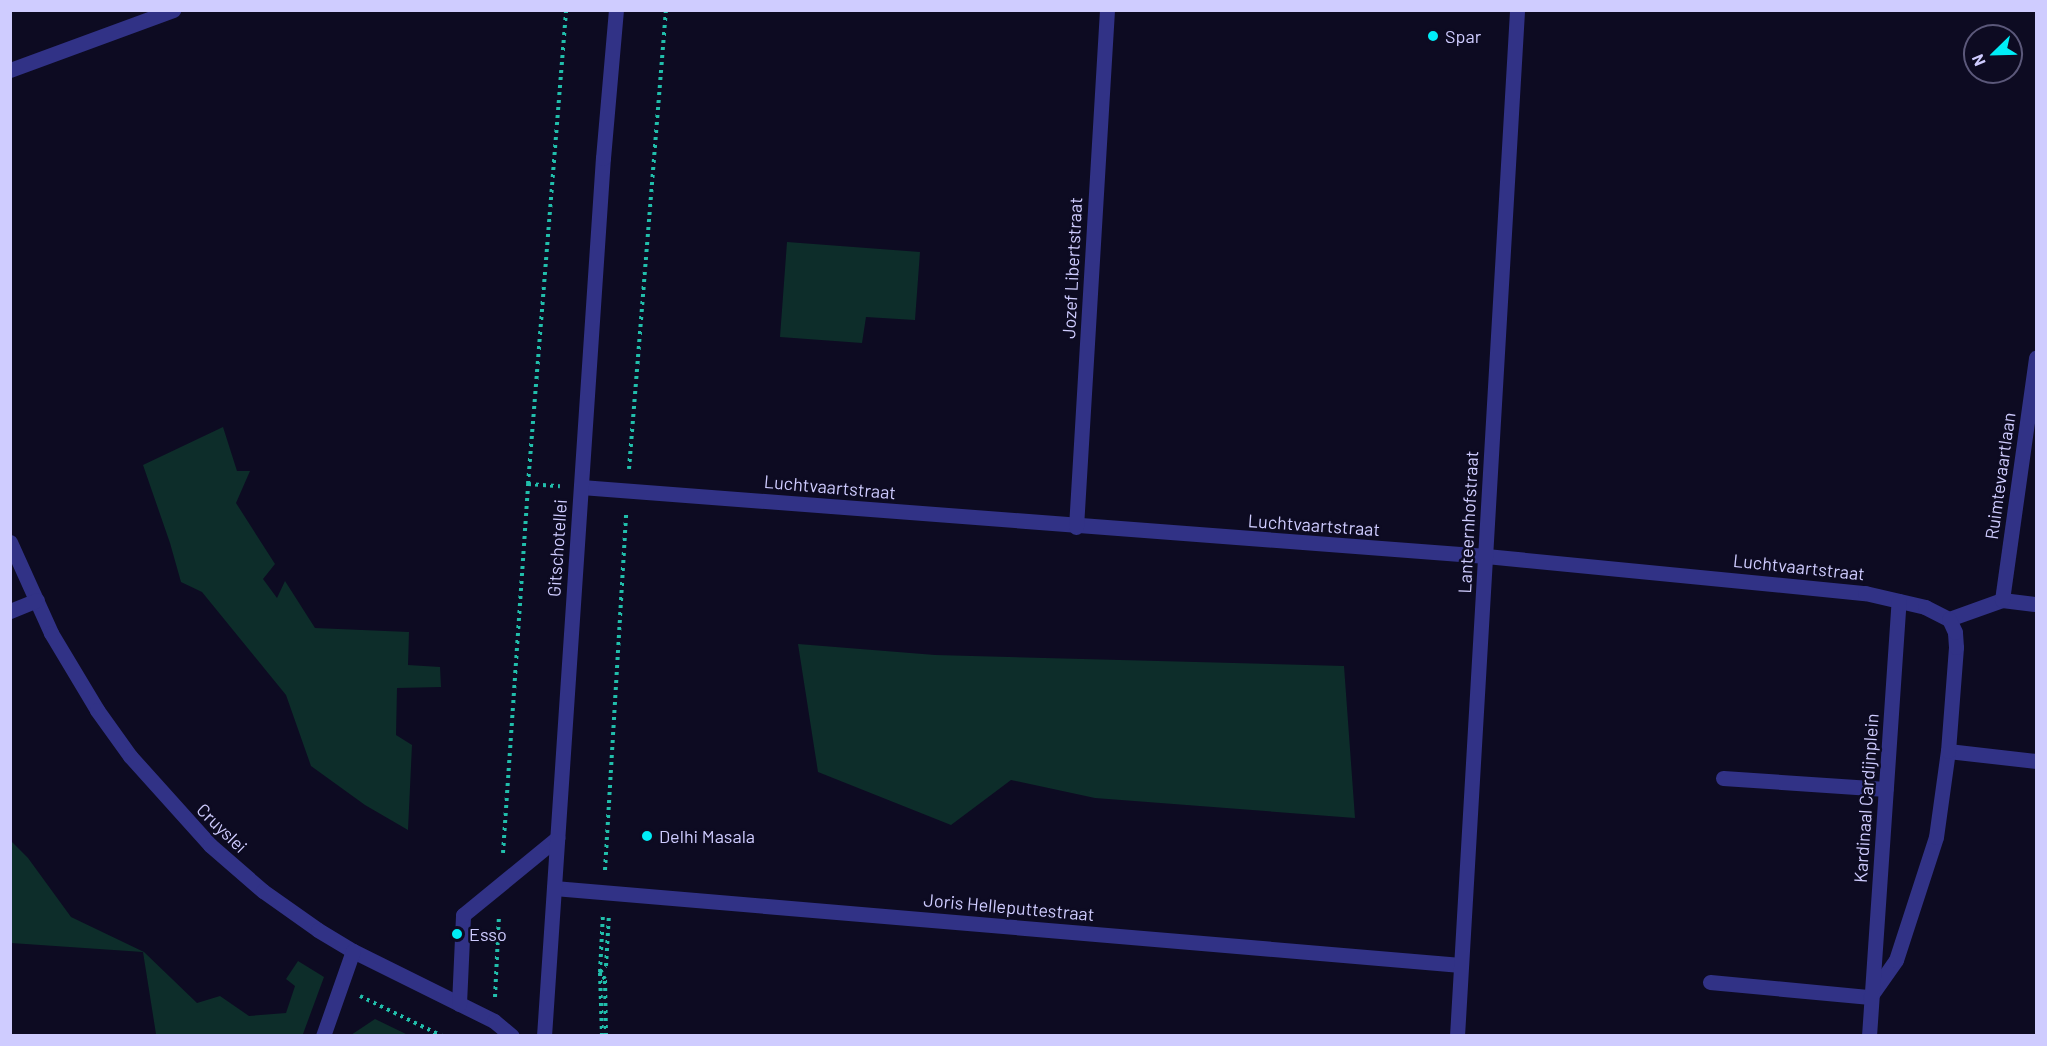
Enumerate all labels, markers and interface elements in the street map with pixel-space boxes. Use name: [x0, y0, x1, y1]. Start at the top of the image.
north arrow: [1963, 24, 2023, 84]
place label: Spar: [1445, 25, 1481, 47]
marker: Spar: [1426, 29, 1440, 43]
text: N: [1967, 52, 1989, 69]
street label: Jozef Libertstraat: [1058, 197, 1086, 339]
street label: Ruimtevaartlaan: [1980, 411, 2020, 541]
street label: Lanteernhofstraat: [1453, 450, 1483, 594]
street label: Luchtvaartstraat: [763, 470, 897, 504]
street label: Gitschotellei: [543, 498, 571, 598]
street label: Luchtvaartstraat: [1247, 510, 1381, 540]
street label: Luchtvaartstraat: [1732, 549, 1866, 585]
street label: Kardinaal Cardijnplein: [1849, 713, 1883, 883]
street label: Cruyslei: [192, 799, 252, 857]
place label: Delhi Masala: [659, 825, 755, 847]
marker: Delhi Masala: [640, 829, 654, 843]
street label: Joris Helleputtestraat: [923, 889, 1095, 925]
place label: Esso: [469, 923, 507, 945]
marker: Esso: [450, 927, 464, 941]

